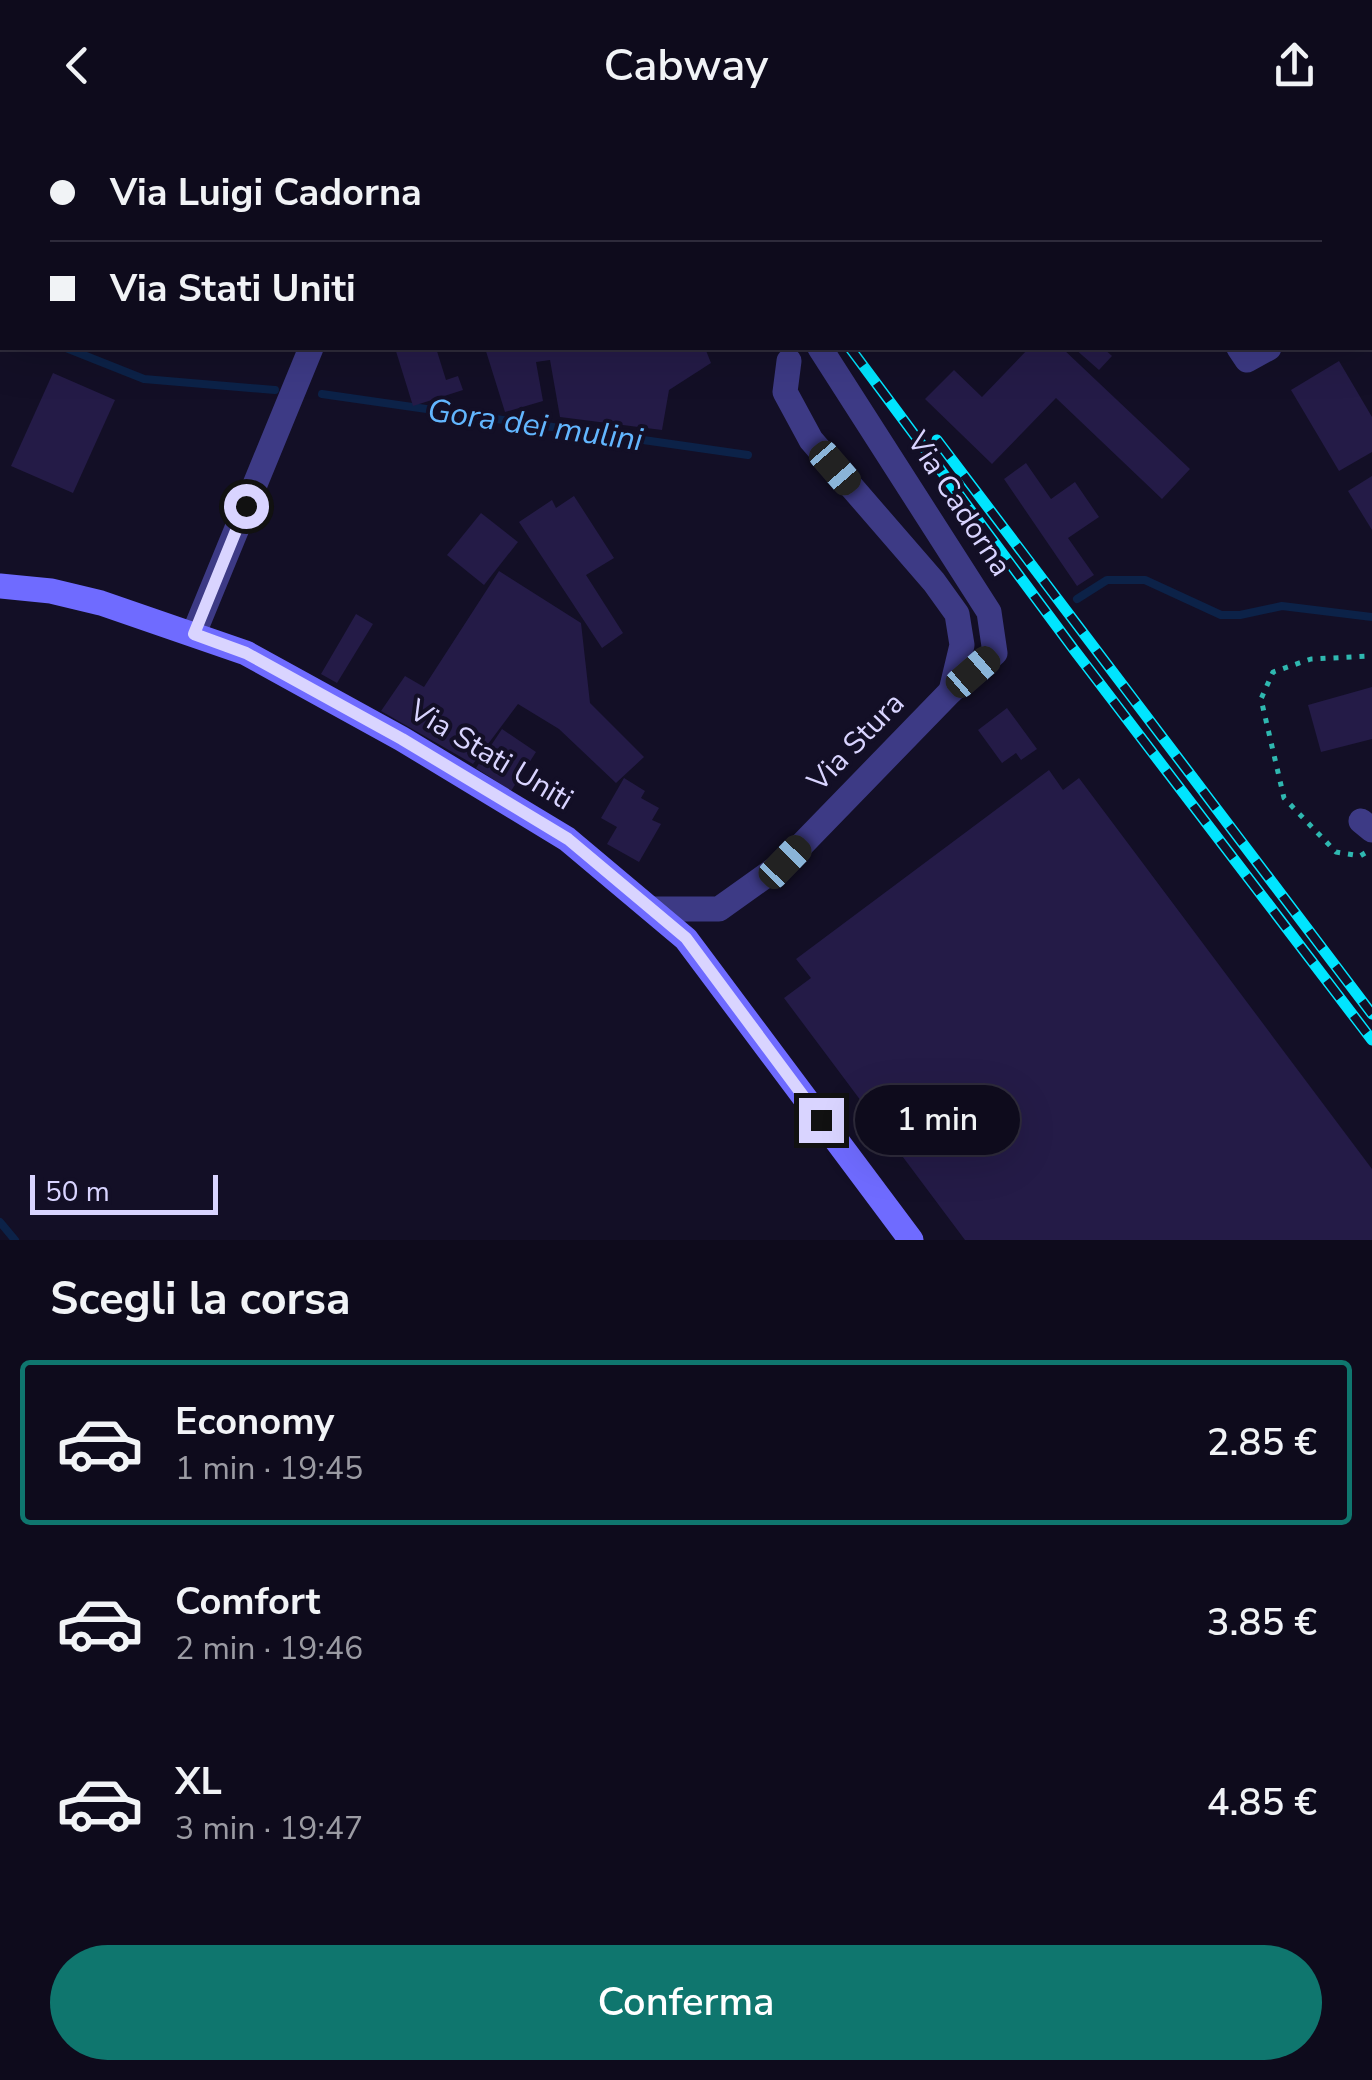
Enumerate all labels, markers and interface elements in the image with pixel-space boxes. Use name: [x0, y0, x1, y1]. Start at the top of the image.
text: Cabway: [604, 35, 769, 96]
icon: back: [50, 38, 105, 93]
icon: share: [1267, 38, 1322, 93]
text: Via Luigi Cadorna: [110, 167, 422, 218]
text: Via Stati Uniti: [110, 263, 356, 314]
water label: Gora dei mulini: [425, 389, 646, 461]
street label: Via Cadorna: [896, 423, 1021, 584]
car: [804, 436, 866, 500]
route start: [224, 484, 269, 529]
car: [941, 641, 1005, 703]
street label: Via Stura: [798, 683, 914, 801]
street label: Via Stati Uniti: [401, 689, 581, 820]
car: [753, 830, 817, 894]
callout: 1 min: [856, 1085, 1021, 1155]
route end: [799, 1098, 844, 1143]
text: 1 min: [897, 1098, 978, 1141]
scale bar: [30, 1170, 218, 1214]
text: 50 m: [45, 1173, 110, 1211]
text: Scegli la corsa: [50, 1269, 351, 1330]
text: Economy: [175, 1396, 334, 1447]
icon: car: [55, 1398, 145, 1488]
text: 2.85 €: [1207, 1417, 1317, 1468]
text: 1 min · 19:45: [175, 1447, 363, 1490]
text: Comfort: [175, 1576, 320, 1627]
icon: car: [55, 1578, 145, 1668]
text: 3.85 €: [1207, 1597, 1317, 1648]
text: 2 min · 19:46: [175, 1627, 363, 1670]
text: XL: [175, 1756, 222, 1807]
icon: car: [55, 1758, 145, 1848]
text: 4.85 €: [1207, 1777, 1317, 1828]
text: 3 min · 19:47: [175, 1807, 363, 1850]
button: Conferma: [50, 1945, 1322, 2060]

